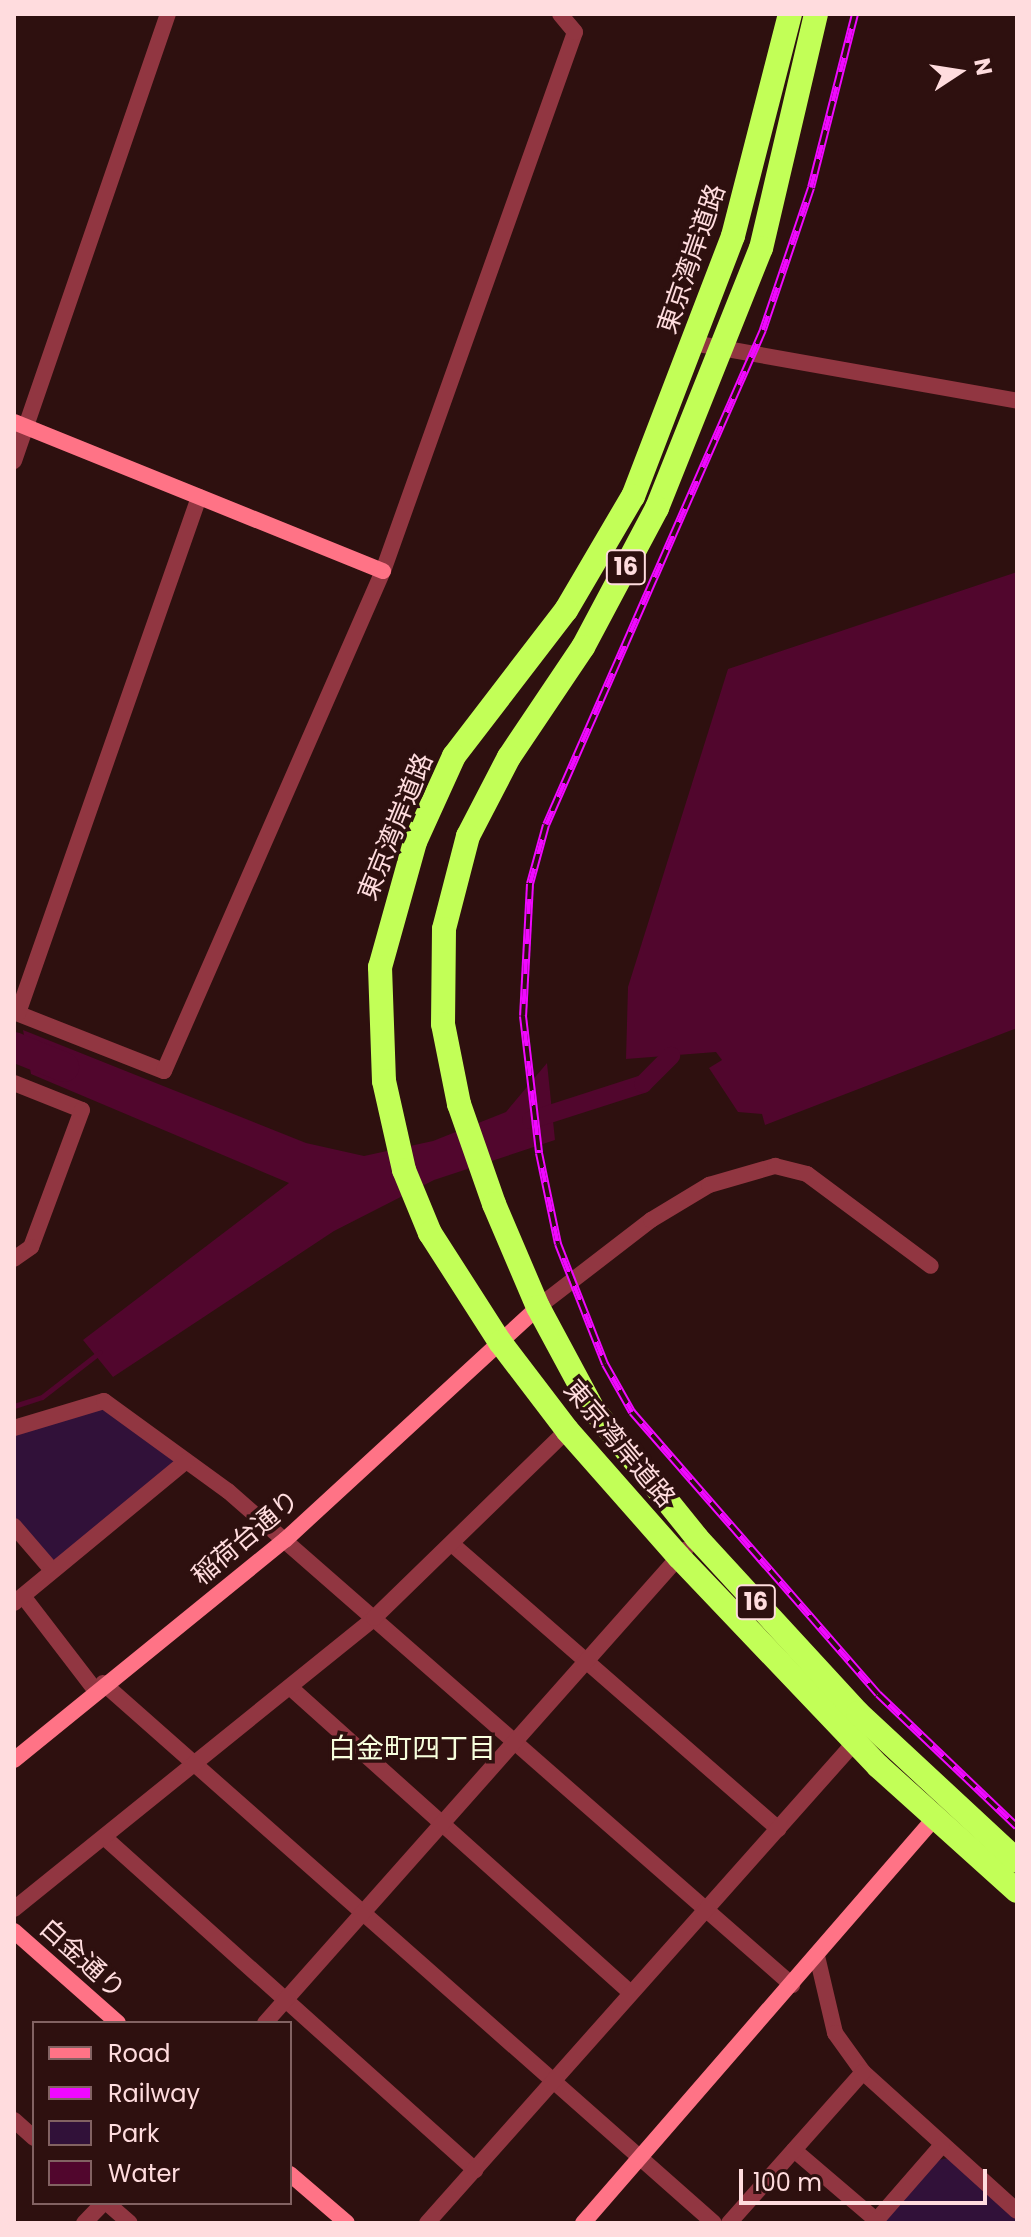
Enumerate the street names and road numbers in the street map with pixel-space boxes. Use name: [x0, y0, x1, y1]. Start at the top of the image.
street label: 東京湾岸道路: [652, 180, 732, 338]
road number: 16: [604, 547, 648, 587]
street label: 東京湾岸道路: [352, 749, 440, 905]
street label: 東京湾岸道路: [557, 1374, 681, 1514]
street label: 稲荷台通り: [186, 1484, 306, 1592]
road number: 16: [734, 1582, 778, 1622]
street label: 白金通り: [33, 1913, 131, 2005]

